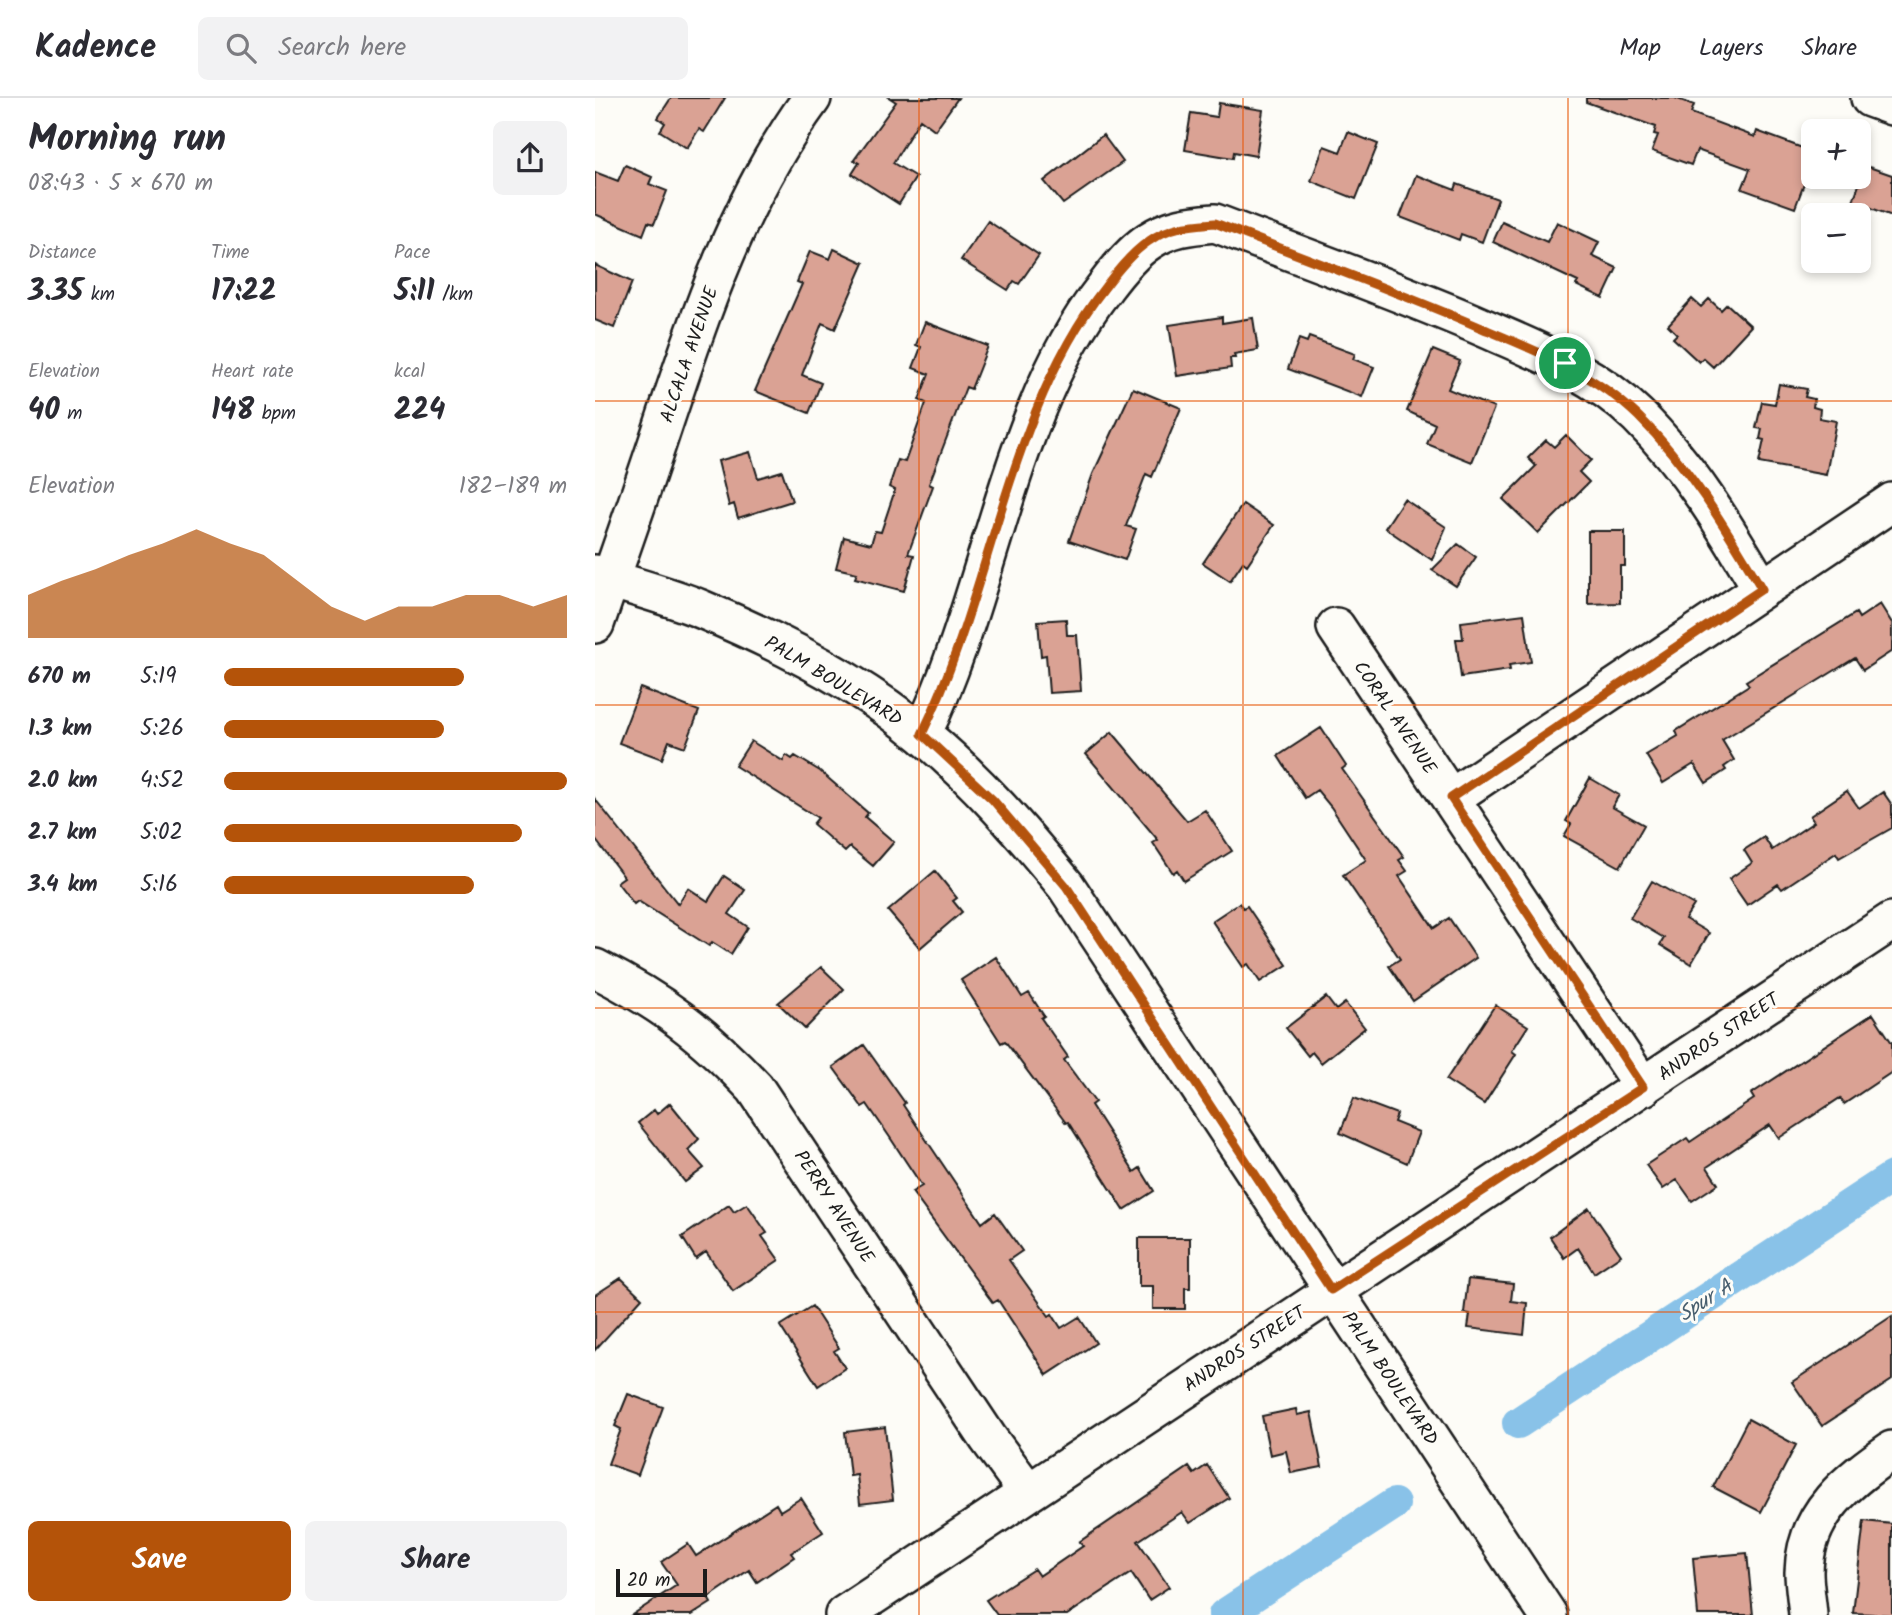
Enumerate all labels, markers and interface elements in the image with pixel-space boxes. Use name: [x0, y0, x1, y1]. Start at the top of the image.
search box: [198, 17, 688, 80]
text: Kadence: [35, 22, 156, 75]
text: Search here: [278, 27, 406, 69]
icon: search: [222, 29, 260, 67]
text: Map: [1619, 29, 1661, 68]
text: Layers: [1699, 29, 1763, 68]
text: Share: [1801, 29, 1857, 68]
text: Morning run: [28, 110, 226, 170]
map controls: [1801, 119, 1871, 273]
button: +: [1801, 119, 1871, 189]
button: share: [493, 121, 567, 195]
text: 08:43 · 5 × 670 m: [28, 166, 213, 202]
button: −: [1801, 203, 1871, 273]
text: Distance: [28, 238, 96, 268]
text: Time: [211, 238, 249, 268]
text: Pace: [394, 238, 430, 268]
text: 3.35: [28, 268, 83, 316]
text: 17:22: [211, 268, 277, 316]
text: 5:11: [394, 268, 435, 316]
text: km: [83, 280, 115, 310]
text: /km: [435, 280, 473, 310]
street label: ALCALA AVENUE: [653, 282, 728, 427]
pin: [1535, 333, 1595, 393]
icon: arrive: [1546, 344, 1584, 382]
text: Elevation: [28, 357, 100, 387]
text: Heart rate: [211, 357, 294, 387]
text: kcal: [394, 357, 425, 387]
text: 40: [28, 387, 60, 435]
text: 148: [211, 387, 254, 435]
text: 224: [394, 387, 445, 435]
text: m: [60, 399, 83, 429]
text: bpm: [254, 399, 296, 429]
text: Elevation: [28, 469, 115, 505]
text: 182–189 m: [459, 469, 567, 505]
street label: PALM BOULEVARD: [758, 629, 908, 735]
street label: CORAL AVENUE: [1345, 655, 1444, 782]
text: 670 m: [28, 659, 91, 695]
text: 5:19: [140, 659, 176, 695]
text: 1.3 km: [28, 711, 92, 747]
text: 5:26: [140, 711, 184, 747]
text: 2.0 km: [28, 763, 98, 799]
text: 4:52: [140, 763, 184, 799]
text: 2.7 km: [28, 815, 97, 851]
text: 5:02: [140, 815, 183, 851]
text: 3.4 km: [28, 867, 98, 903]
text: 5:16: [140, 867, 178, 903]
street label: ANDROS STREET: [1652, 985, 1787, 1089]
street label: PERRY AVENUE: [785, 1144, 882, 1271]
water label: Spur A: [1672, 1271, 1741, 1331]
street label: ANDROS STREET: [1178, 1298, 1314, 1401]
street label: PALM BOULEVARD: [1333, 1306, 1446, 1452]
button: Save: [28, 1521, 291, 1601]
button: Share: [305, 1521, 567, 1601]
scale bar: [616, 1566, 707, 1598]
text: 20 m: [627, 1566, 670, 1596]

